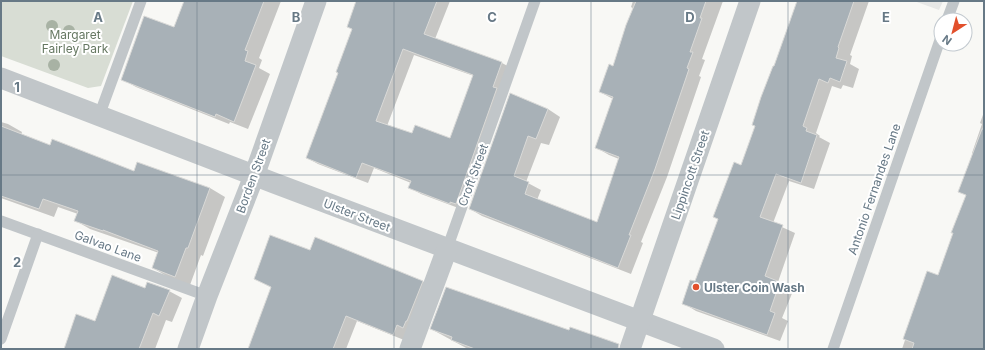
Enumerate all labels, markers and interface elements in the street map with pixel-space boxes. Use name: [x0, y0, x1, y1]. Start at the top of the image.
text: A: [93, 9, 103, 25]
text: B: [292, 9, 301, 25]
text: C: [487, 9, 497, 25]
text: D: [685, 9, 695, 25]
text: E: [882, 9, 890, 25]
north arrow: [933, 12, 973, 52]
park label: Margaret Fairley Park: [42, 27, 109, 56]
text: N: [940, 32, 955, 48]
text: 1: [14, 79, 20, 95]
street label: Antonio Fernandes Lane: [844, 121, 904, 257]
street label: Lippincott Street: [668, 128, 712, 222]
street label: Borden Street: [233, 137, 273, 215]
street label: Croft Street: [455, 142, 491, 208]
street label: Ulster Street: [321, 195, 393, 235]
street label: Galvao Lane: [72, 227, 144, 265]
text: 2: [13, 254, 21, 270]
place label: Ulster Coin Wash: [704, 280, 805, 295]
marker: Ulster Coin Wash: [691, 282, 701, 292]

